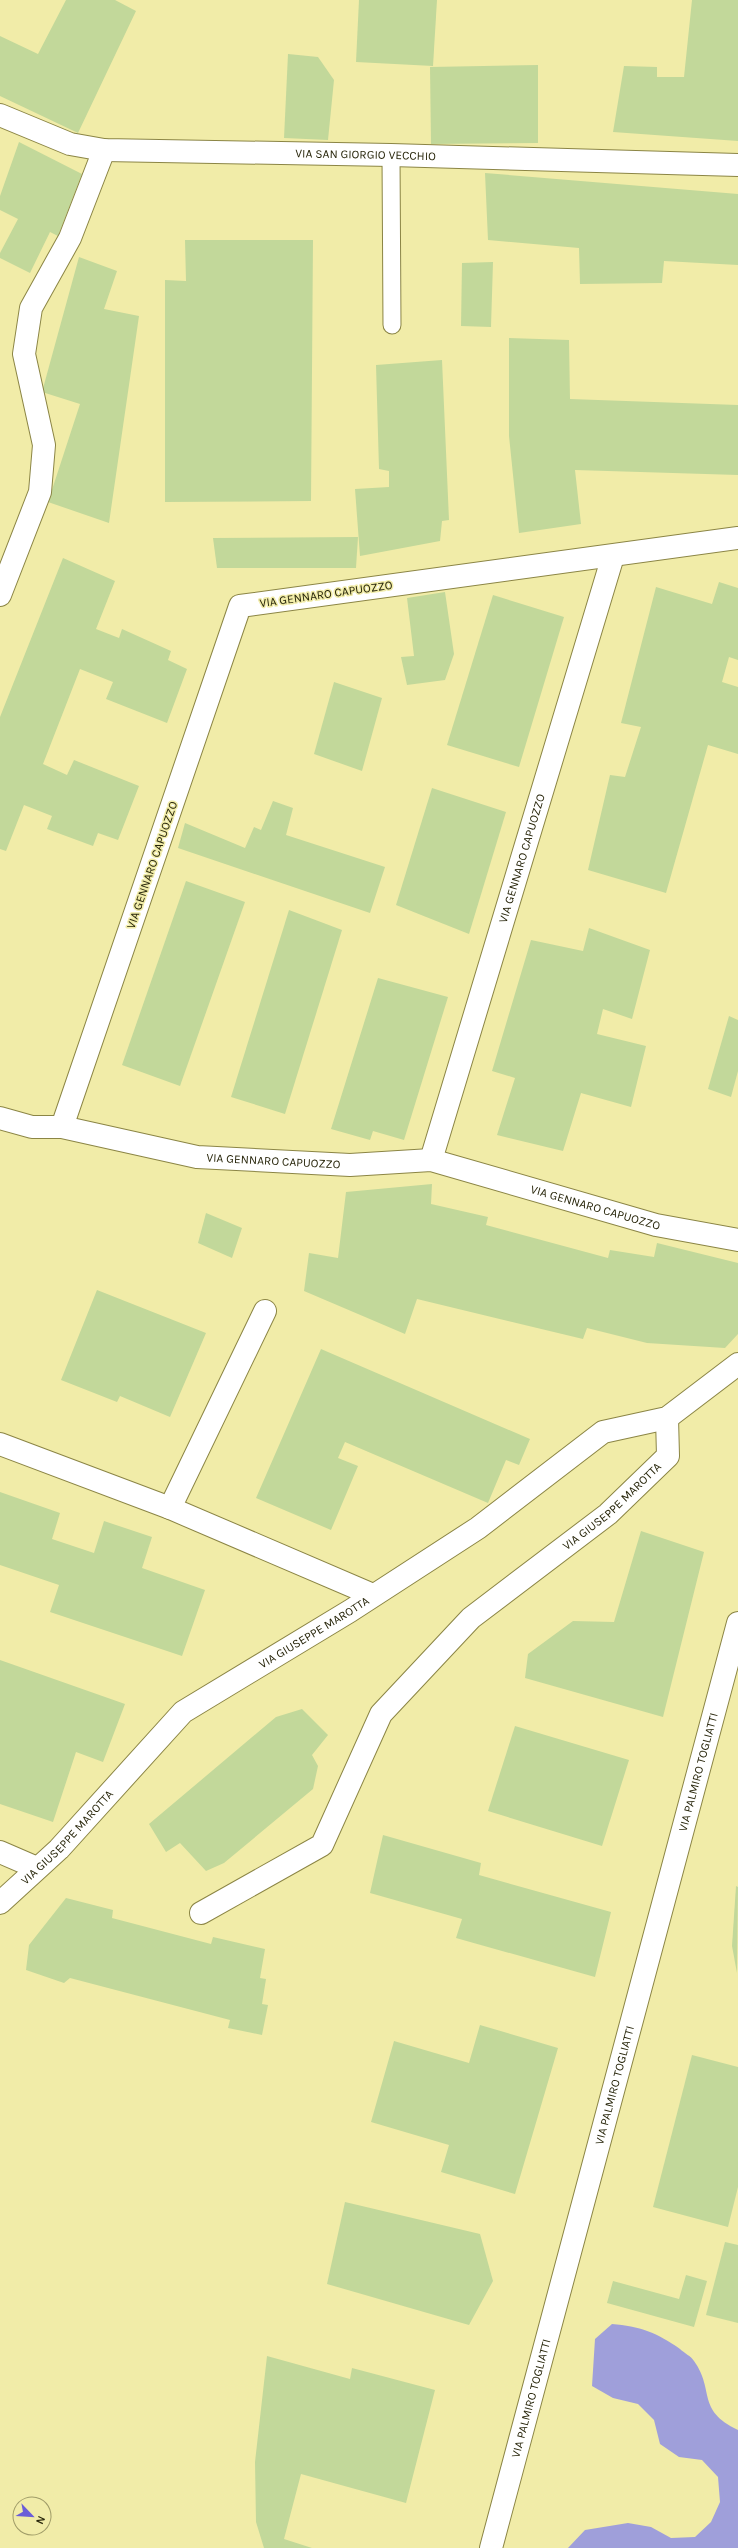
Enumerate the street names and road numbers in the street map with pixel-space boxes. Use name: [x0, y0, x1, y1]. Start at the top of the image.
street label: VIA SAN GIORGIO VECCHIO: [295, 146, 436, 163]
street label: VIA GENNARO CAPUOZZO: [259, 578, 394, 610]
street label: VIA GENNARO CAPUOZZO: [496, 792, 548, 925]
street label: VIA GENNARO CAPUOZZO: [124, 799, 181, 931]
street label: VIA GENNARO CAPUOZZO: [206, 1151, 341, 1172]
street label: VIA GENNARO CAPUOZZO: [529, 1182, 661, 1233]
street label: VIA GIUSEPPE MAROTTA: [560, 1459, 664, 1553]
street label: VIA GIUSEPPE MAROTTA: [256, 1593, 372, 1671]
street label: VIA PALMIRO TOGLIATTI: [676, 1711, 721, 1833]
street label: VIA GIUSEPPE MAROTTA: [18, 1787, 116, 1887]
street label: VIA PALMIRO TOGLIATTI: [592, 2024, 637, 2146]
street label: VIA PALMIRO TOGLIATTI: [508, 2337, 554, 2459]

